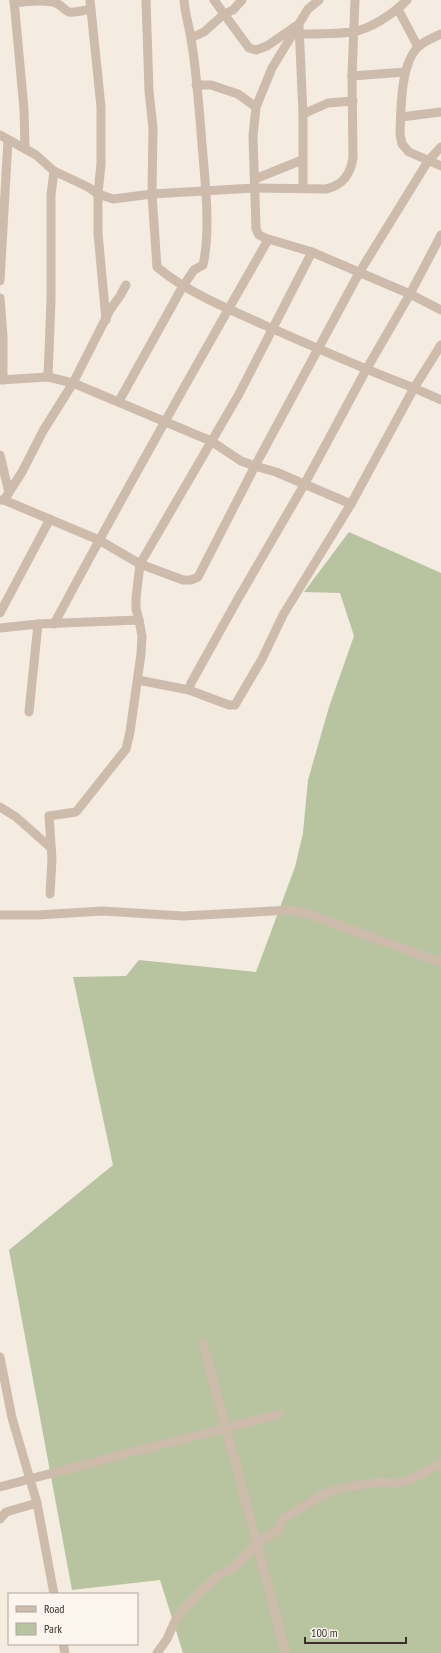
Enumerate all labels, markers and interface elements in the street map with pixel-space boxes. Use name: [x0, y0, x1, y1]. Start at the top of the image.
legend: [8, 1593, 138, 1645]
text: Road: [44, 1601, 64, 1616]
scale bar: [305, 1619, 406, 1645]
text: Park: [44, 1621, 62, 1636]
text: 100 m: [311, 1625, 338, 1640]

